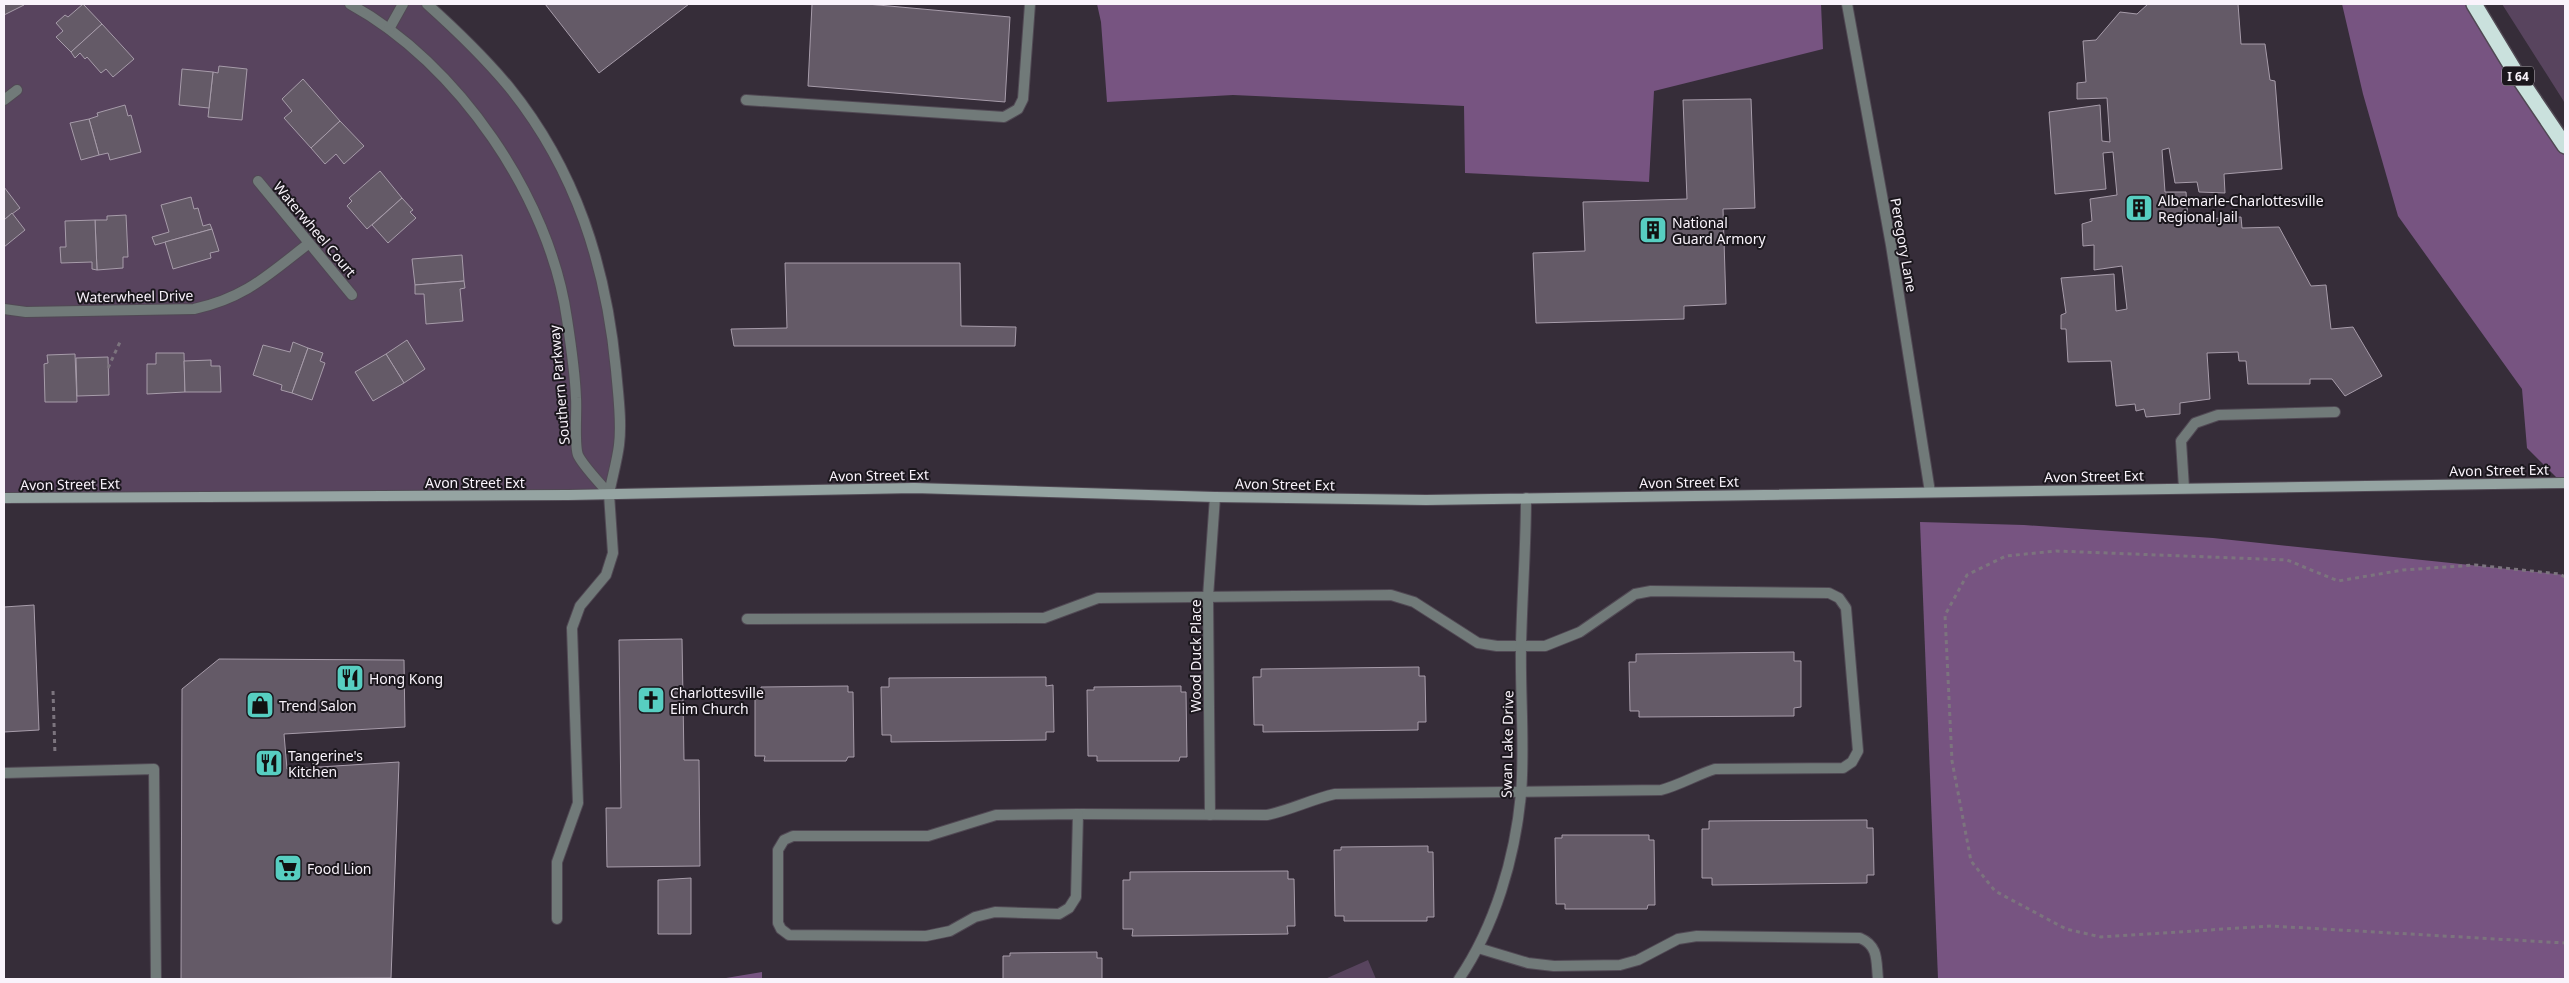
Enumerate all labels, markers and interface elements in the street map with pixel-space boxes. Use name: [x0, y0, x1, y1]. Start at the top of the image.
road number: I 64: [2502, 66, 2534, 85]
street label: Waterwheel Court: [270, 177, 360, 281]
place label: Albemarle-Charlottesville Regional Jail: [2158, 191, 2324, 226]
building icon: Albemarle-Charlottesville Regional Jail: [2124, 193, 2154, 223]
street label: Peregory Lane: [1886, 196, 1922, 294]
place label: National Guard Armory: [1672, 213, 1767, 248]
building icon: National Guard Armory: [1638, 215, 1668, 245]
street label: Waterwheel Drive: [77, 285, 194, 307]
street label: Southern Parkway: [544, 324, 574, 446]
street label: Avon Street Ext: [2449, 460, 2549, 480]
street label: Avon Street Ext: [829, 465, 929, 485]
street label: Avon Street Ext: [2044, 466, 2144, 486]
street label: Avon Street Ext: [1639, 472, 1739, 492]
street label: Avon Street Ext: [425, 473, 525, 492]
street label: Avon Street Ext: [20, 474, 120, 494]
street label: Avon Street Ext: [1235, 474, 1335, 494]
street label: Wood Duck Place: [1186, 599, 1205, 713]
restaurant icon: Hong Kong: [335, 663, 365, 693]
place label: Hong Kong: [369, 669, 443, 688]
place label: Charlottesville Elim Church: [670, 683, 764, 718]
church icon: Charlottesville Elim Church: [636, 685, 666, 715]
shop icon: Trend Salon: [245, 690, 275, 720]
street label: Swan Lake Drive: [1497, 690, 1517, 798]
place label: Trend Salon: [279, 696, 357, 715]
place label: Tangerine's Kitchen: [288, 746, 363, 781]
restaurant icon: Tangerine's Kitchen: [254, 748, 284, 778]
supermarket icon: Food Lion: [273, 853, 303, 883]
place label: Food Lion: [307, 859, 372, 878]

